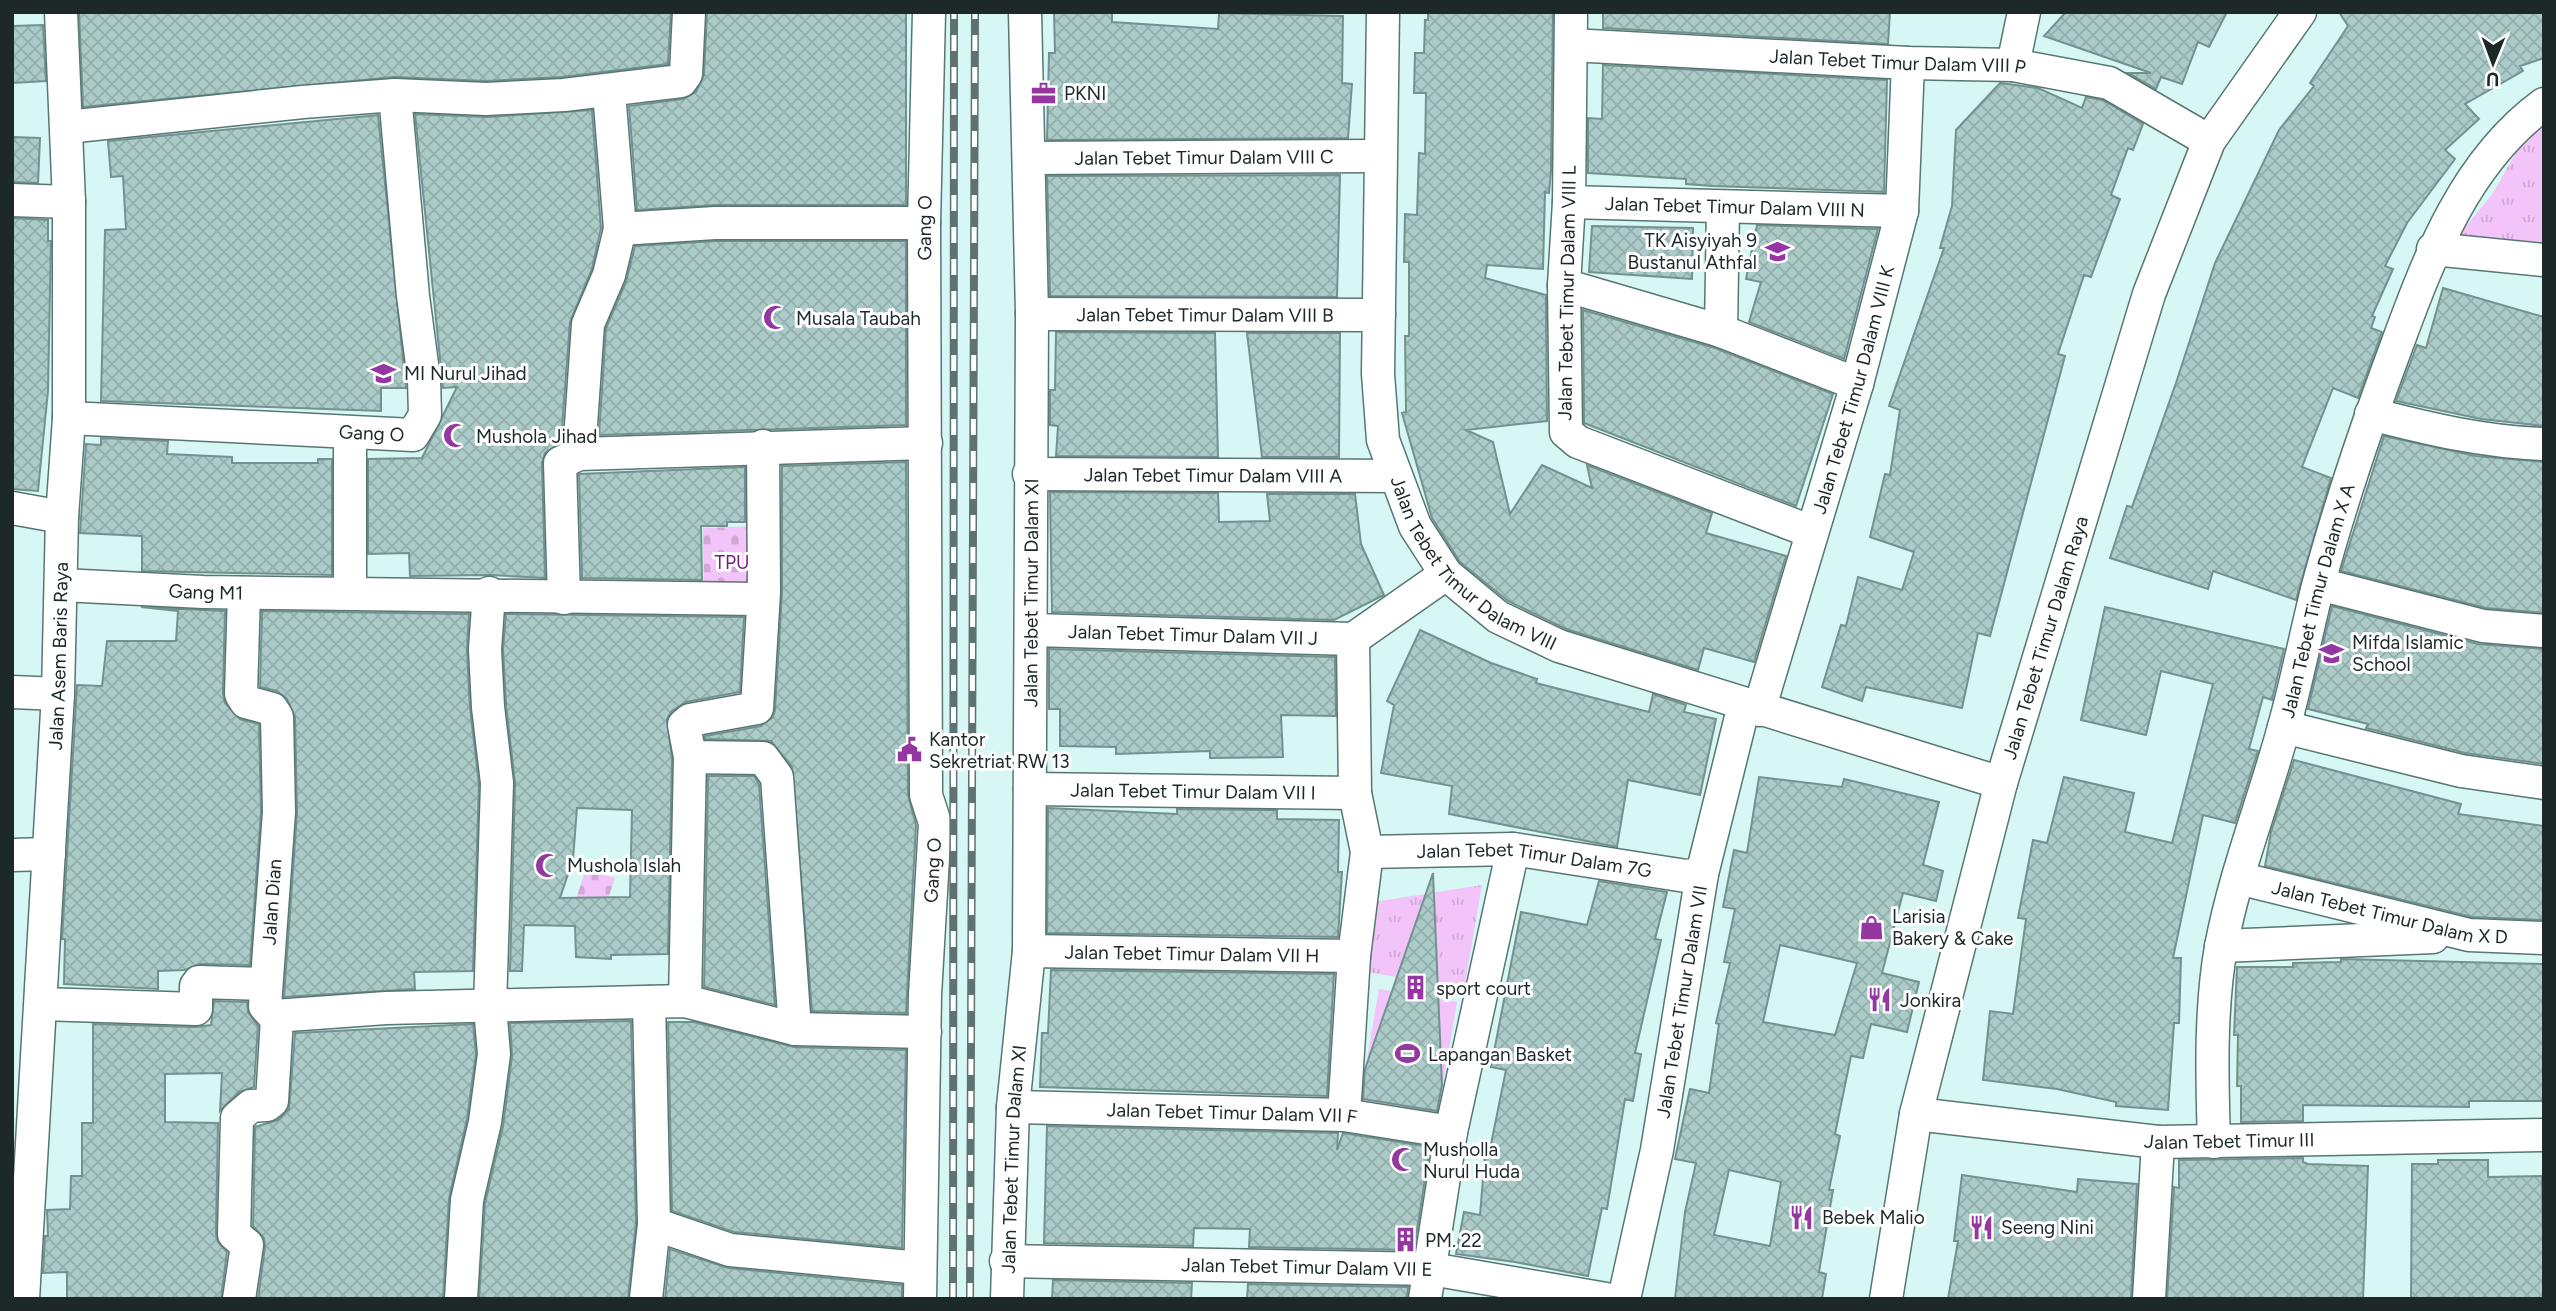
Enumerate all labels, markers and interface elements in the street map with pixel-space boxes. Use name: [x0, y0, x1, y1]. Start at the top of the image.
north arrow: [2458, 28, 2528, 98]
street label: Jalan Tebet Timur Dalam VIII P: [1769, 44, 2028, 79]
text: U: [2486, 68, 2500, 91]
office icon: PKNI: [1030, 79, 1058, 107]
place label: PKNI: [1064, 82, 1106, 105]
street label: Jalan Tebet Timur Dalam VIII C: [1074, 145, 1334, 169]
street label: Jalan Tebet Timur Dalam VIII L: [1553, 165, 1581, 421]
street label: Jalan Tebet Timur Dalam VIII N: [1605, 191, 1865, 221]
street label: Gang O: [912, 195, 936, 260]
place label: TK Aisyiyah 9 Bustanul Athfal: [1628, 229, 1757, 274]
school or university icon: TK Aisyiyah 9 Bustanul Athfal: [1763, 237, 1791, 265]
street label: Jalan Tebet Timur Dalam VIII K: [1807, 262, 1899, 517]
street label: Jalan Tebet Timur Dalam VIII B: [1076, 303, 1334, 326]
mosque icon: Musala Taubah: [762, 304, 790, 332]
place label: Musala Taubah: [796, 307, 921, 330]
school or university icon: MI Nurul Jihad: [370, 359, 398, 387]
place label: MI Nurul Jihad: [404, 362, 527, 385]
street label: Gang O: [338, 420, 405, 446]
mosque icon: Mushola Jihad: [442, 422, 470, 450]
place label: Mushola Jihad: [476, 425, 597, 448]
street label: Jalan Tebet Timur Dalam VIII A: [1084, 463, 1342, 487]
street label: Jalan Tebet Timur Dalam VIII: [1386, 473, 1561, 655]
street label: Jalan Tebet Timur Dalam XI: [1019, 478, 1043, 707]
street label: Jalan Tebet Timur Dalam X A: [2276, 481, 2359, 720]
street label: Jalan Tebet Timur Dalam Raya: [1997, 513, 2093, 762]
park label: TPU: [715, 551, 749, 574]
street label: Jalan Asem Baris Raya: [43, 562, 72, 751]
street label: Gang M1: [168, 579, 243, 604]
street label: Jalan Tebet Timur Dalam VII J: [1068, 620, 1318, 650]
place label: Mifda Islamic School: [2352, 631, 2464, 676]
school or university icon: Mifda Islamic School: [2318, 639, 2346, 667]
place label: Kantor Sekretriat RW 13: [929, 728, 1070, 773]
public building icon: Kantor Sekretriat RW 13: [895, 736, 923, 764]
street label: Jalan Tebet Timur Dalam VII I: [1070, 778, 1316, 804]
street label: Gang O: [919, 837, 946, 904]
street label: Jalan Tebet Timur Dalam 7G: [1416, 837, 1653, 882]
mosque icon: Mushola Islah: [533, 851, 561, 879]
place label: Mushola Islah: [567, 854, 681, 877]
street label: Jalan Dian: [258, 858, 286, 946]
street label: Jalan Tebet Timur Dalam X D: [2269, 875, 2508, 948]
street label: Jalan Tebet Timur Dalam VII: [1651, 883, 1712, 1120]
place label: Larisia Bakery & Cake: [1892, 905, 2014, 950]
shop icon: Larisia Bakery & Cake: [1858, 913, 1886, 941]
street label: Jalan Tebet Timur Dalam VII H: [1064, 940, 1319, 967]
building icon: sport court: [1402, 974, 1430, 1002]
place label: sport court: [1436, 977, 1531, 1000]
restaurant icon: Jonkira: [1866, 986, 1894, 1014]
place label: Jonkira: [1900, 989, 1961, 1012]
sports icon: Lapangan Basket: [1394, 1040, 1422, 1068]
place label: Lapangan Basket: [1428, 1043, 1572, 1066]
street label: Jalan Tebet Timur Dalam XI: [996, 1044, 1031, 1274]
street label: Jalan Tebet Timur Dalam VII F: [1106, 1098, 1359, 1128]
street label: Jalan Tebet Timur III: [2143, 1128, 2315, 1154]
place label: Musholla Nurul Huda: [1423, 1138, 1520, 1183]
mosque icon: Musholla Nurul Huda: [1389, 1146, 1417, 1174]
restaurant icon: Bebek Malio: [1788, 1203, 1816, 1231]
place label: Bebek Malio: [1822, 1206, 1925, 1229]
restaurant icon: Seeng Nini: [1967, 1213, 1995, 1241]
place label: Seeng Nini: [2001, 1216, 2094, 1239]
building icon: PM. 22: [1391, 1226, 1419, 1254]
place label: PM. 22: [1425, 1229, 1482, 1252]
street label: Jalan Tebet Timur Dalam VII E: [1181, 1253, 1433, 1281]

